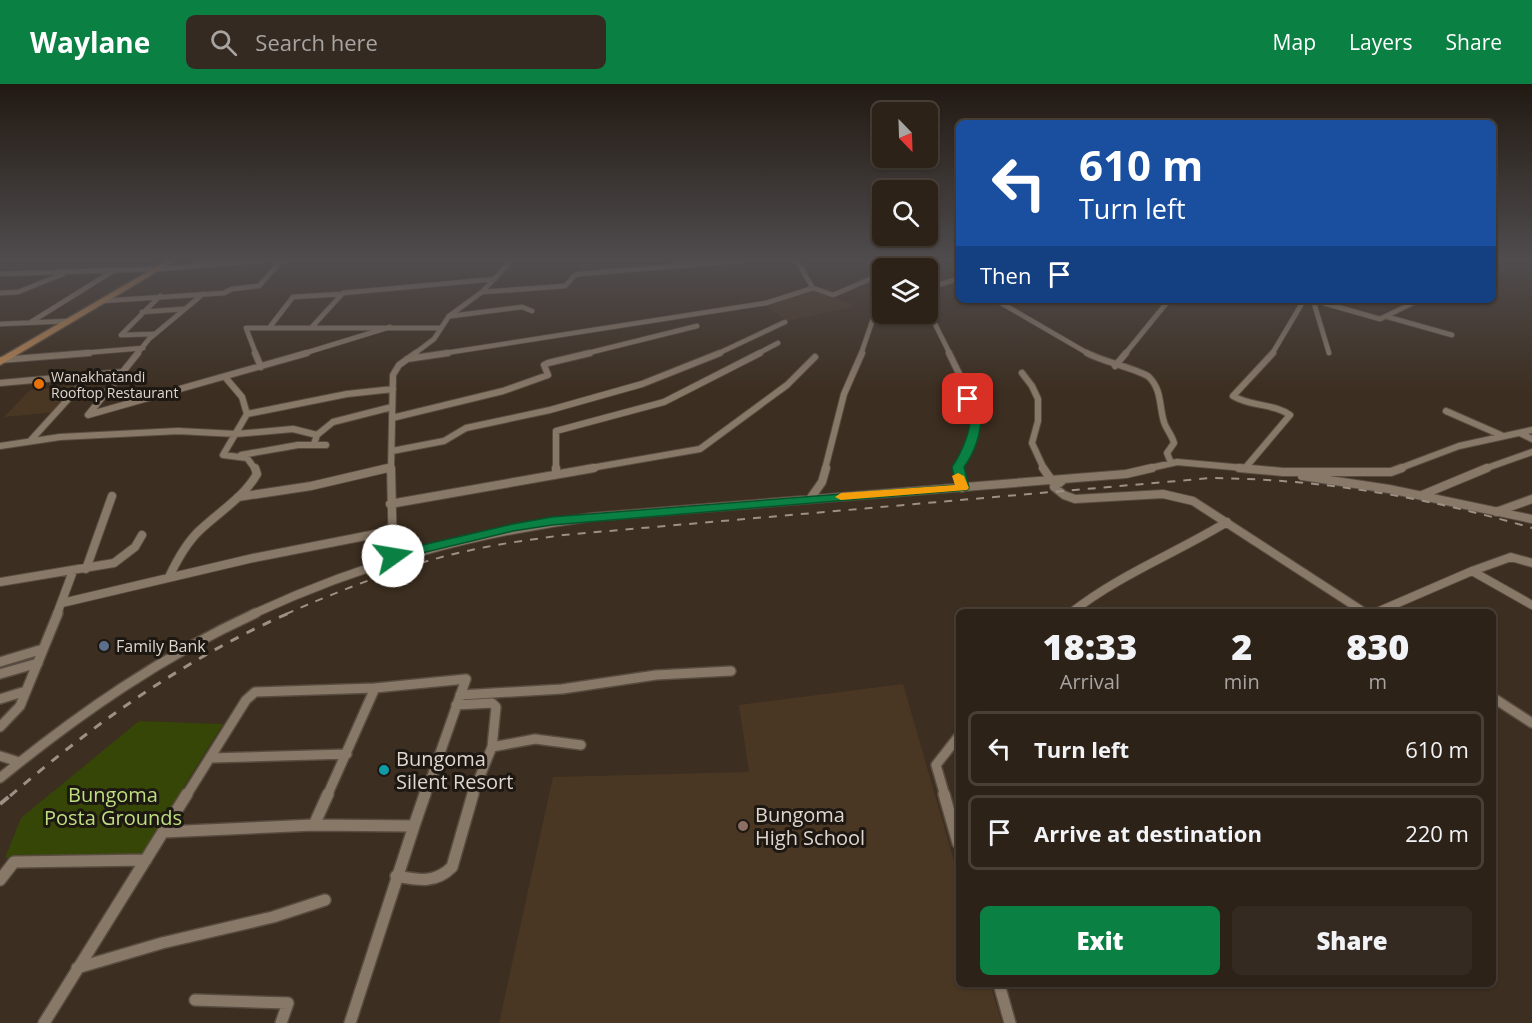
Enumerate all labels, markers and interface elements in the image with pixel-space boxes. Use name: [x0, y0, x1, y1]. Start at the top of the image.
search box: [186, 15, 606, 69]
text: Waylane: [30, 23, 150, 61]
icon: search: [207, 26, 240, 59]
text: Search here: [255, 27, 378, 57]
text: Map: [1273, 28, 1316, 56]
text: Layers: [1349, 28, 1413, 56]
text: Share: [1446, 28, 1502, 56]
north arrow: [872, 102, 938, 168]
map controls: [872, 102, 938, 324]
text: 610 m: [1079, 136, 1203, 193]
icon: left: [980, 144, 1058, 222]
button: search: [872, 180, 938, 246]
text: Turn left: [1079, 190, 1186, 227]
button: layers: [872, 258, 938, 324]
icon: arrive: [1043, 258, 1076, 291]
text: Then: [980, 260, 1031, 290]
place label: Wanakhatandi Rooftop Restaurant: [51, 367, 178, 402]
pin: [942, 373, 993, 424]
marker: Wanakhatandi Rooftop Restaurant: [32, 377, 46, 391]
icon: arrive: [951, 382, 984, 415]
position arrow: [361, 524, 425, 588]
text: 18:33: [1043, 622, 1137, 671]
text: 2: [1231, 622, 1252, 671]
text: 830: [1346, 622, 1409, 671]
place label: Family Bank: [116, 635, 206, 657]
marker: Family Bank: [97, 639, 111, 653]
text: Arrival: [1060, 668, 1120, 695]
text: min: [1224, 668, 1260, 695]
text: m: [1369, 668, 1387, 695]
icon: left: [983, 732, 1016, 765]
text: Turn left: [1034, 734, 1129, 764]
text: 610 m: [1405, 734, 1469, 764]
place label: Bungoma Silent Resort: [396, 745, 513, 795]
marker: Bungoma Silent Resort: [377, 763, 391, 777]
park label: Bungoma Posta Grounds: [44, 781, 182, 831]
place label: Bungoma High School: [755, 801, 865, 851]
icon: arrive: [983, 816, 1016, 849]
text: Arrive at destination: [1034, 818, 1262, 848]
text: 220 m: [1405, 818, 1469, 848]
marker: Bungoma High School: [736, 819, 750, 833]
button: Exit: [980, 906, 1220, 975]
button: Share: [1232, 906, 1472, 975]

